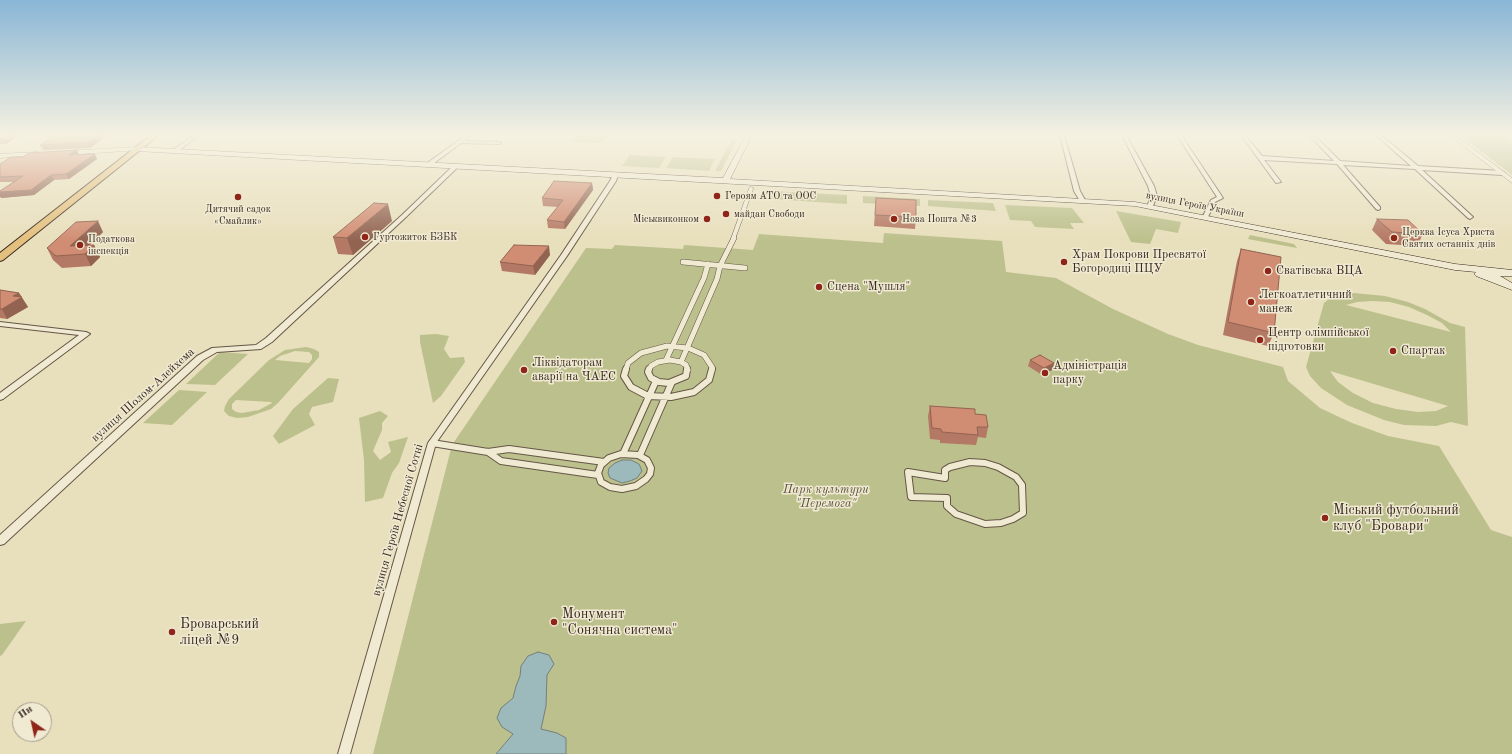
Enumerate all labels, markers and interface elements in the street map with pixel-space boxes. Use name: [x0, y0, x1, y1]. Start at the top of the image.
place label: Героям АТО та ООС: [725, 190, 816, 202]
street label: вулиця Героїв України: [1145, 190, 1245, 220]
marker: Героям АТО та ООС: [712, 191, 722, 201]
marker: Дитячий садок «Смайлик»: [233, 192, 243, 202]
place label: Дитячий садок «Смайлик»: [205, 203, 271, 226]
place label: майдан Свободи: [734, 208, 805, 220]
marker: майдан Свободи: [721, 209, 731, 219]
place label: Міськвиконком: [633, 213, 699, 225]
place label: Нова Пошта №3: [902, 213, 977, 225]
marker: Міськвиконком: [702, 214, 712, 224]
marker: Нова Пошта №3: [889, 214, 899, 224]
place label: Церква Ісуса Христа Святих останніх днів: [1402, 226, 1495, 250]
place label: Гуртожиток БЗБК: [373, 231, 457, 243]
marker: Гуртожиток БЗБК: [360, 232, 370, 242]
place label: Податкова інспекція: [88, 233, 135, 256]
marker: Церква Ісуса Христа Святих останніх днів: [1389, 233, 1399, 243]
marker: Податкова інспекція: [75, 240, 85, 250]
place label: Храм Покрови Пресвятої Богородиці ПЦУ: [1072, 248, 1206, 276]
marker: Храм Покрови Пресвятої Богородиці ПЦУ: [1059, 257, 1069, 267]
place label: Сватівська ВЦА: [1276, 264, 1363, 278]
marker: Сватівська ВЦА: [1263, 266, 1273, 276]
place label: Сцена "Мушля": [827, 280, 910, 294]
marker: Сцена "Мушля": [814, 282, 824, 292]
place label: Легкоатлетичний манеж: [1259, 288, 1352, 316]
marker: Легкоатлетичний манеж: [1246, 297, 1256, 307]
place label: Центр олімпійської підготовки: [1268, 326, 1369, 354]
marker: Центр олімпійської підготовки: [1255, 335, 1265, 345]
place label: Спартак: [1401, 344, 1445, 358]
street label: вулиця Шолом-Алейхема: [88, 345, 198, 445]
marker: Спартак: [1388, 346, 1398, 356]
place label: Ліквідаторам аварії на ЧАЕС: [532, 356, 616, 384]
place label: Адміністрація парку: [1053, 359, 1127, 387]
marker: Ліквідаторам аварії на ЧАЕС: [519, 365, 529, 375]
marker: Адміністрація парку: [1040, 368, 1050, 378]
street label: вулиця Героїв Небесної Сотні: [369, 442, 427, 598]
park label: Парк культури "Перемога": [783, 483, 869, 511]
place label: Міський футбольний клуб "Бровари": [1333, 502, 1459, 534]
marker: Міський футбольний клуб "Бровари": [1320, 513, 1330, 523]
place label: Монумент "Сонячна система": [562, 606, 678, 638]
place label: Броварський ліцей №9: [180, 616, 259, 648]
marker: Монумент "Сонячна система": [549, 617, 559, 627]
marker: Броварський ліцей №9: [167, 627, 177, 637]
north arrow: [12, 702, 52, 742]
text: Пн: [16, 704, 35, 721]

